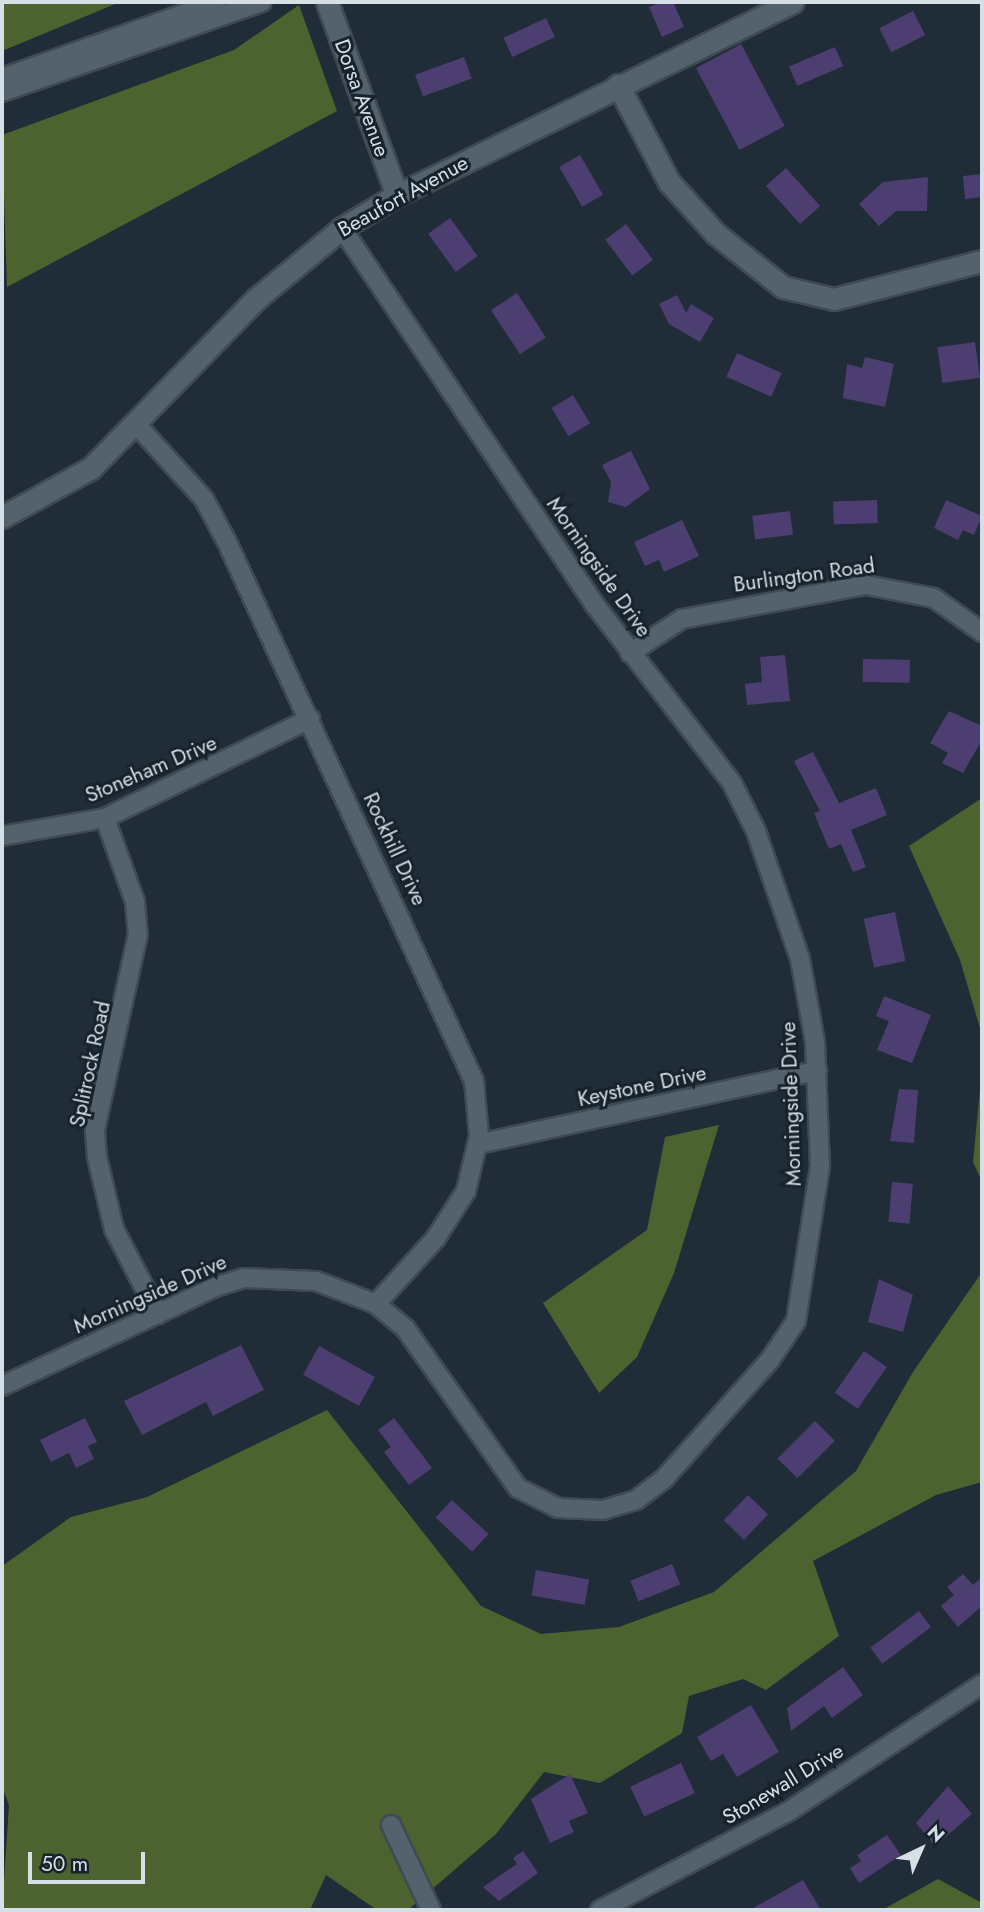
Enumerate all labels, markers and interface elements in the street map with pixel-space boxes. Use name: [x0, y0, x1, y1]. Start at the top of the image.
street label: Dorsa Avenue: [329, 36, 395, 160]
street label: Beaufort Avenue: [333, 150, 473, 242]
street label: Morningside Drive: [541, 492, 657, 642]
street label: Burlington Road: [732, 553, 876, 597]
street label: Stoneham Drive: [81, 730, 221, 808]
street label: Rockhill Drive: [358, 789, 432, 909]
street label: Splitrock Road: [64, 999, 116, 1129]
street label: Morningside Drive: [776, 1021, 806, 1187]
street label: Keystone Drive: [575, 1060, 709, 1112]
street label: Morningside Drive: [70, 1249, 230, 1339]
street label: Stonewall Drive: [718, 1738, 848, 1830]
north arrow: [886, 1814, 956, 1884]
text: N: [921, 1819, 951, 1848]
scale bar: [32, 1839, 149, 1883]
text: 50 m: [41, 1849, 88, 1879]

